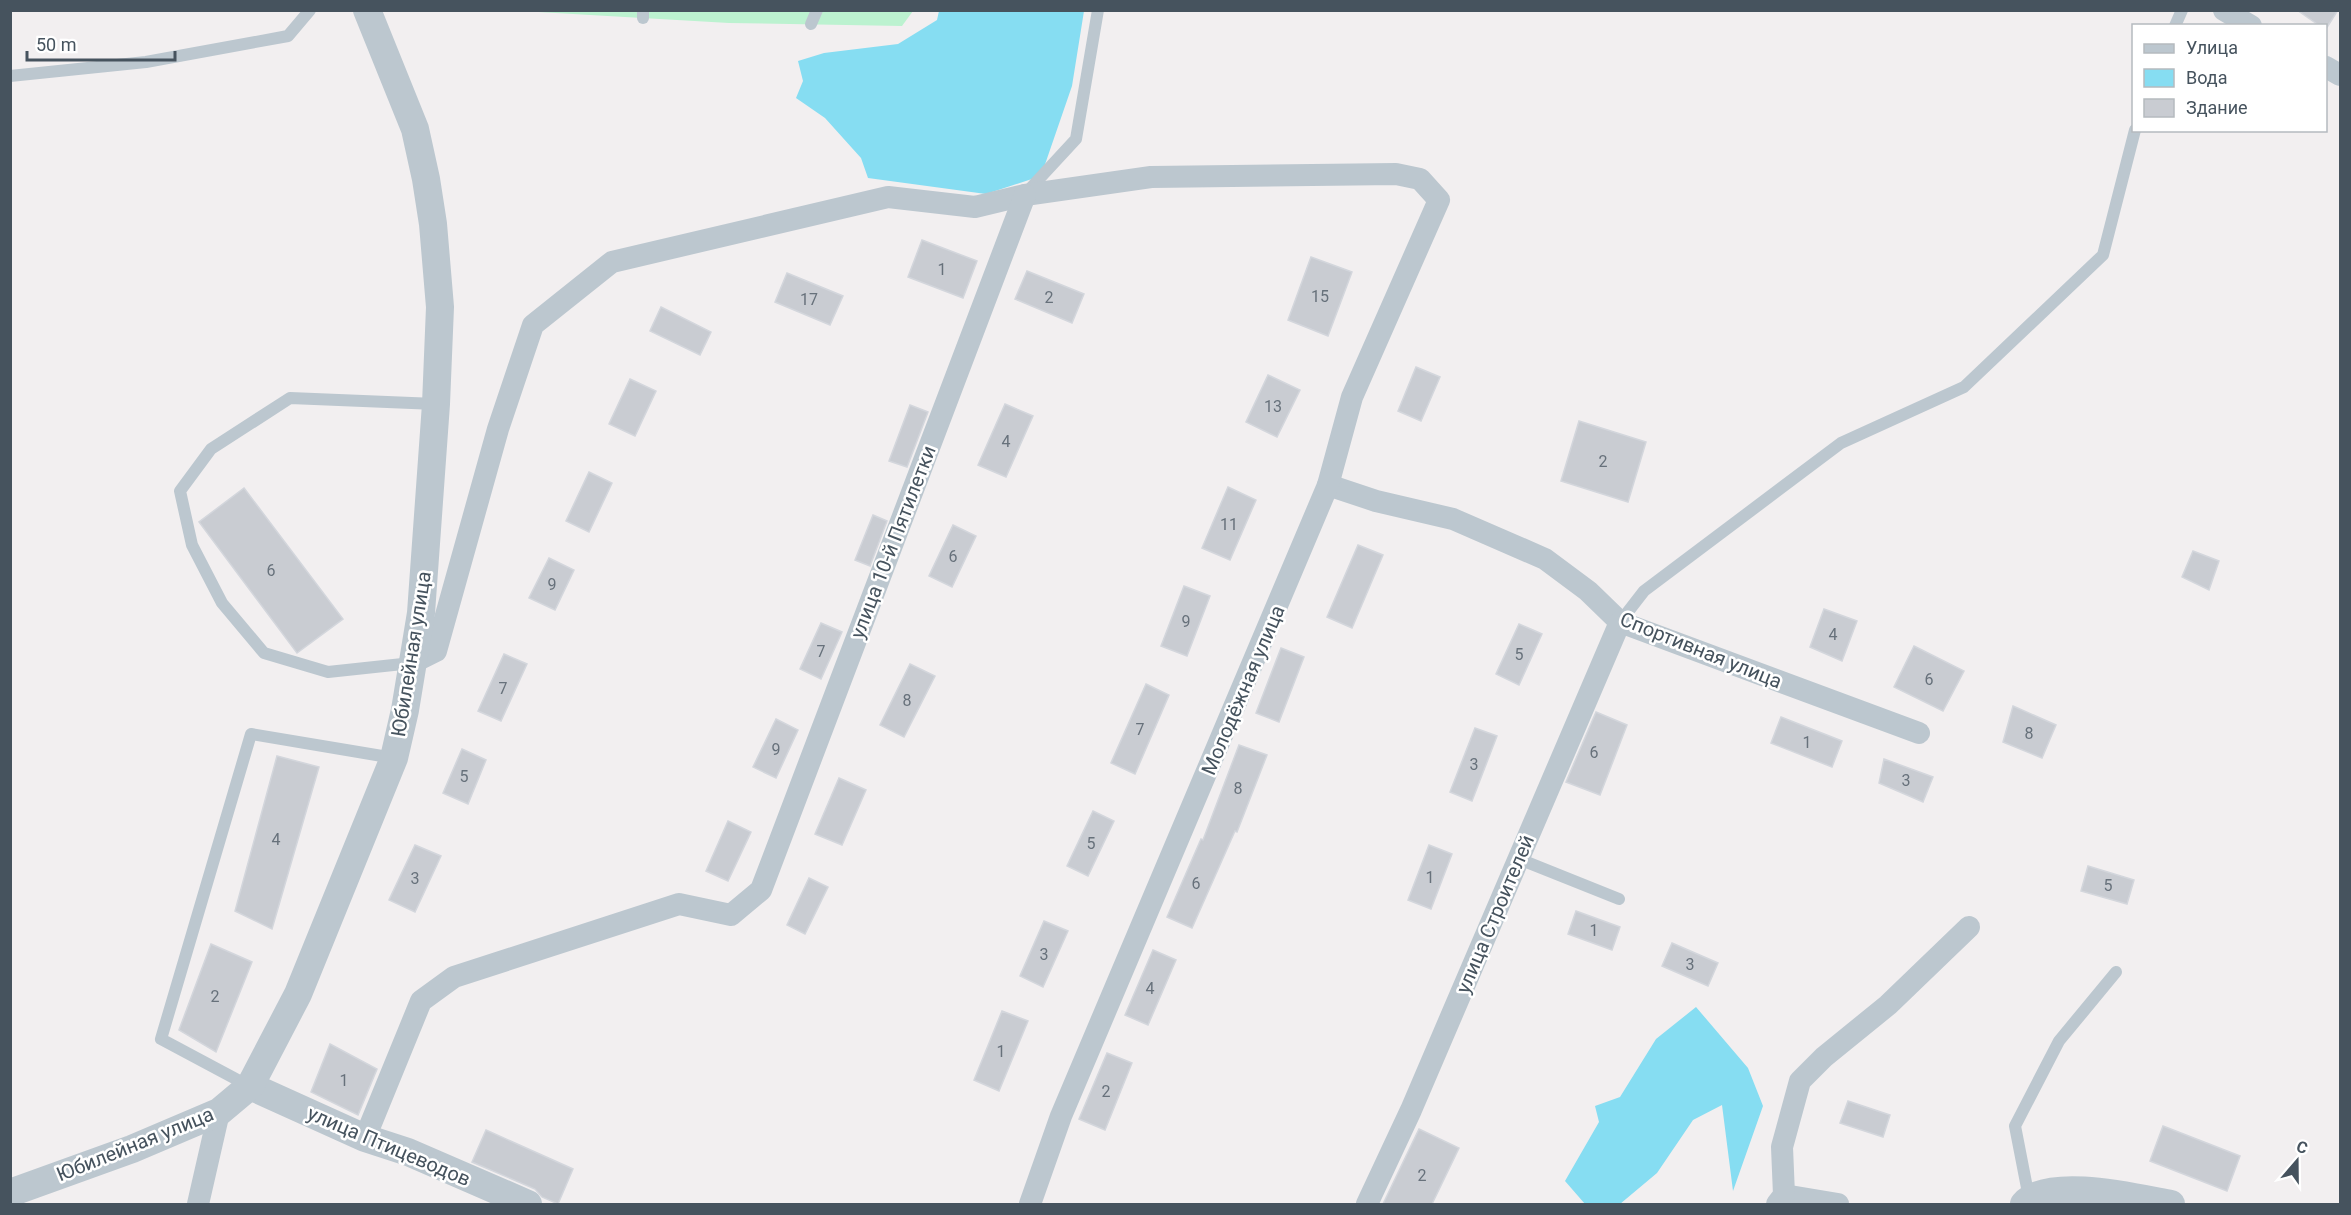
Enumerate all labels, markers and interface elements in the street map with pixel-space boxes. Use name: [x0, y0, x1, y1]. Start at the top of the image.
scale bar: [27, 24, 176, 62]
legend: [2132, 24, 2327, 132]
text: 50 m: [36, 34, 76, 55]
text: Улица: [2186, 37, 2238, 58]
text: Вода: [2186, 67, 2228, 88]
text: Здание: [2186, 97, 2248, 118]
house number: 1: [938, 260, 947, 279]
house number: 15: [1311, 287, 1329, 306]
house number: 2: [1045, 288, 1054, 307]
house number: 17: [800, 290, 818, 309]
house number: 13: [1264, 397, 1282, 416]
house number: 4: [1002, 432, 1011, 451]
street label: улица 10-й Пятилетки: [845, 442, 941, 642]
house number: 2: [1599, 452, 1608, 471]
house number: 11: [1220, 515, 1238, 534]
house number: 6: [949, 547, 958, 566]
house number: 6: [267, 561, 276, 580]
street label: Юбилейная улица: [386, 570, 436, 738]
house number: 9: [548, 575, 557, 594]
street label: Молодёжная улица: [1196, 601, 1290, 779]
street label: Спортивная улица: [1617, 607, 1785, 693]
house number: 9: [1182, 612, 1191, 631]
house number: 4: [1829, 625, 1838, 644]
house number: 7: [817, 642, 826, 661]
house number: 5: [1515, 645, 1524, 664]
house number: 6: [1925, 670, 1934, 689]
house number: 7: [499, 679, 508, 698]
house number: 8: [903, 691, 912, 710]
house number: 7: [1136, 720, 1145, 739]
house number: 8: [2025, 724, 2034, 743]
house number: 1: [1803, 733, 1812, 752]
house number: 9: [772, 740, 781, 759]
house number: 6: [1590, 743, 1599, 762]
house number: 3: [1470, 755, 1479, 774]
house number: 5: [460, 767, 469, 786]
house number: 3: [1902, 771, 1911, 790]
house number: 8: [1234, 779, 1243, 798]
house number: 4: [272, 830, 281, 849]
street label: улица Строителей: [1451, 831, 1539, 997]
house number: 5: [1087, 834, 1096, 853]
house number: 1: [1426, 868, 1435, 887]
house number: 3: [411, 869, 420, 888]
house number: 6: [1192, 874, 1201, 893]
house number: 5: [2104, 876, 2113, 895]
house number: 1: [1590, 921, 1599, 940]
house number: 3: [1040, 945, 1049, 964]
house number: 3: [1686, 955, 1695, 974]
house number: 4: [1146, 979, 1155, 998]
house number: 2: [211, 987, 220, 1006]
house number: 1: [997, 1042, 1006, 1061]
house number: 1: [340, 1071, 349, 1090]
house number: 2: [1102, 1082, 1111, 1101]
street label: улица Птицеводов: [304, 1101, 474, 1191]
street label: Юбилейная улица: [53, 1102, 217, 1186]
north arrow: [2267, 1131, 2327, 1191]
text: С: [2294, 1137, 2310, 1158]
house number: 2: [1418, 1166, 1427, 1185]

